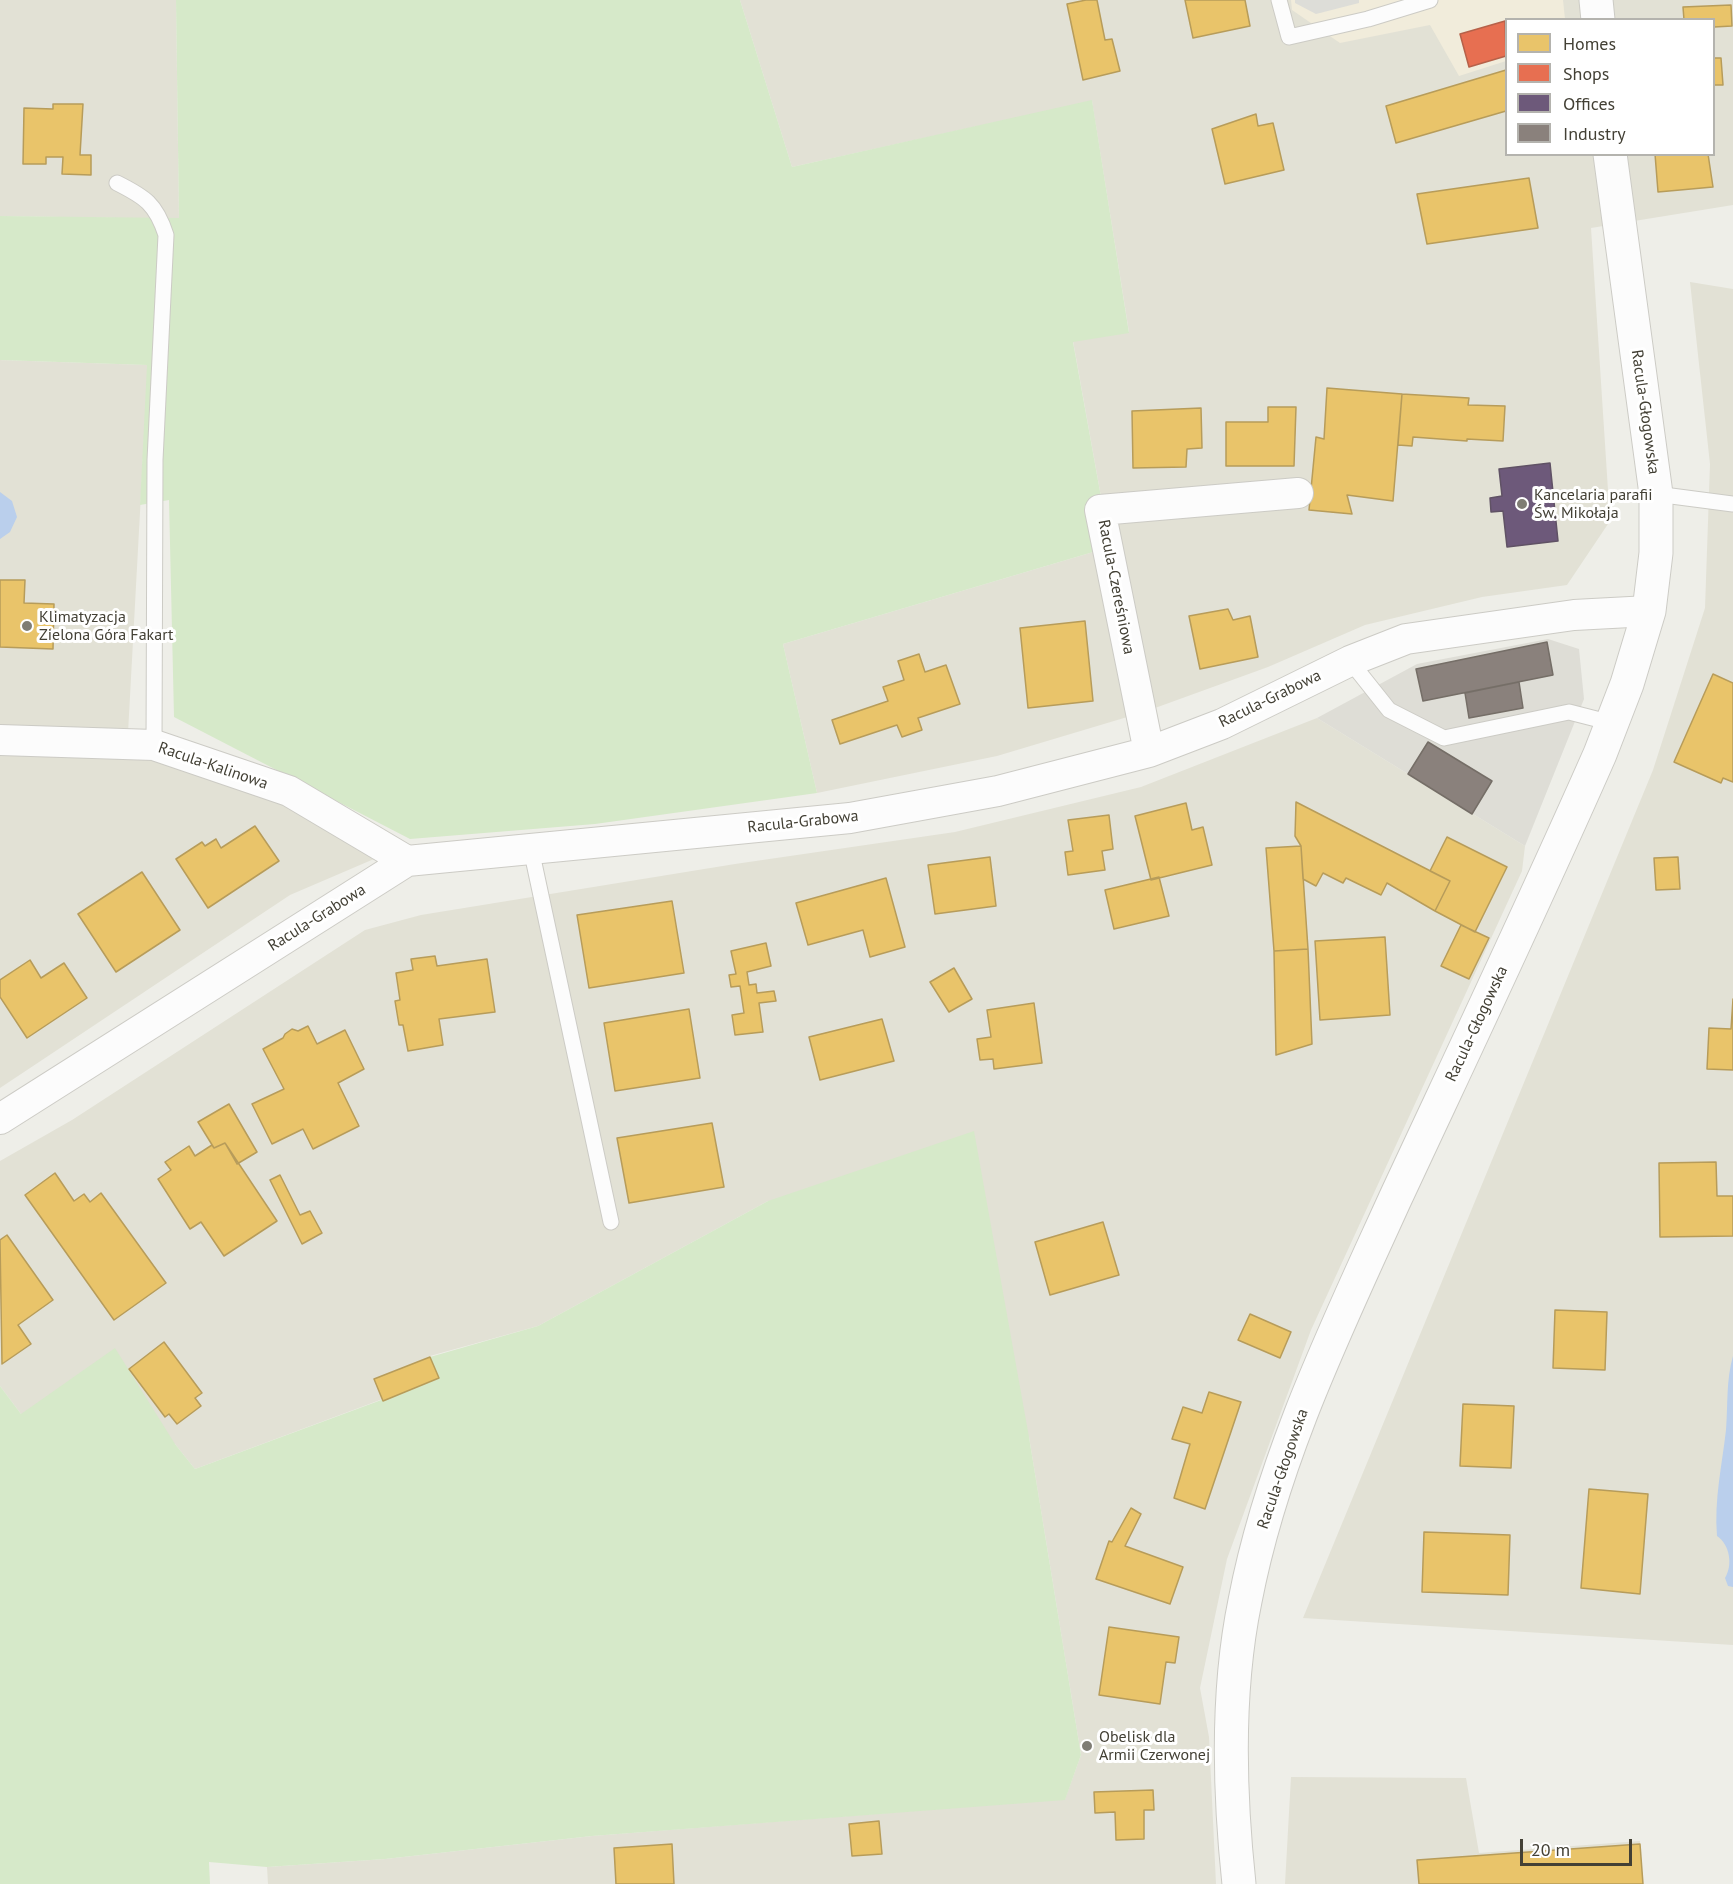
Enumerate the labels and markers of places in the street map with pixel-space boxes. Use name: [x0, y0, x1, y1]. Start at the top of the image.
place label: Kancelaria parafii Św. Mikołaja: [1534, 485, 1652, 523]
marker: Kancelaria parafii Św. Mikołaja: [1515, 497, 1529, 511]
place label: Klimatyzacja Zielona Góra Fakart: [39, 607, 174, 645]
marker: Klimatyzacja Zielona Góra Fakart: [20, 619, 34, 633]
place label: Obelisk dla Armii Czerwonej: [1099, 1727, 1210, 1765]
marker: Obelisk dla Armii Czerwonej: [1080, 1739, 1094, 1753]

